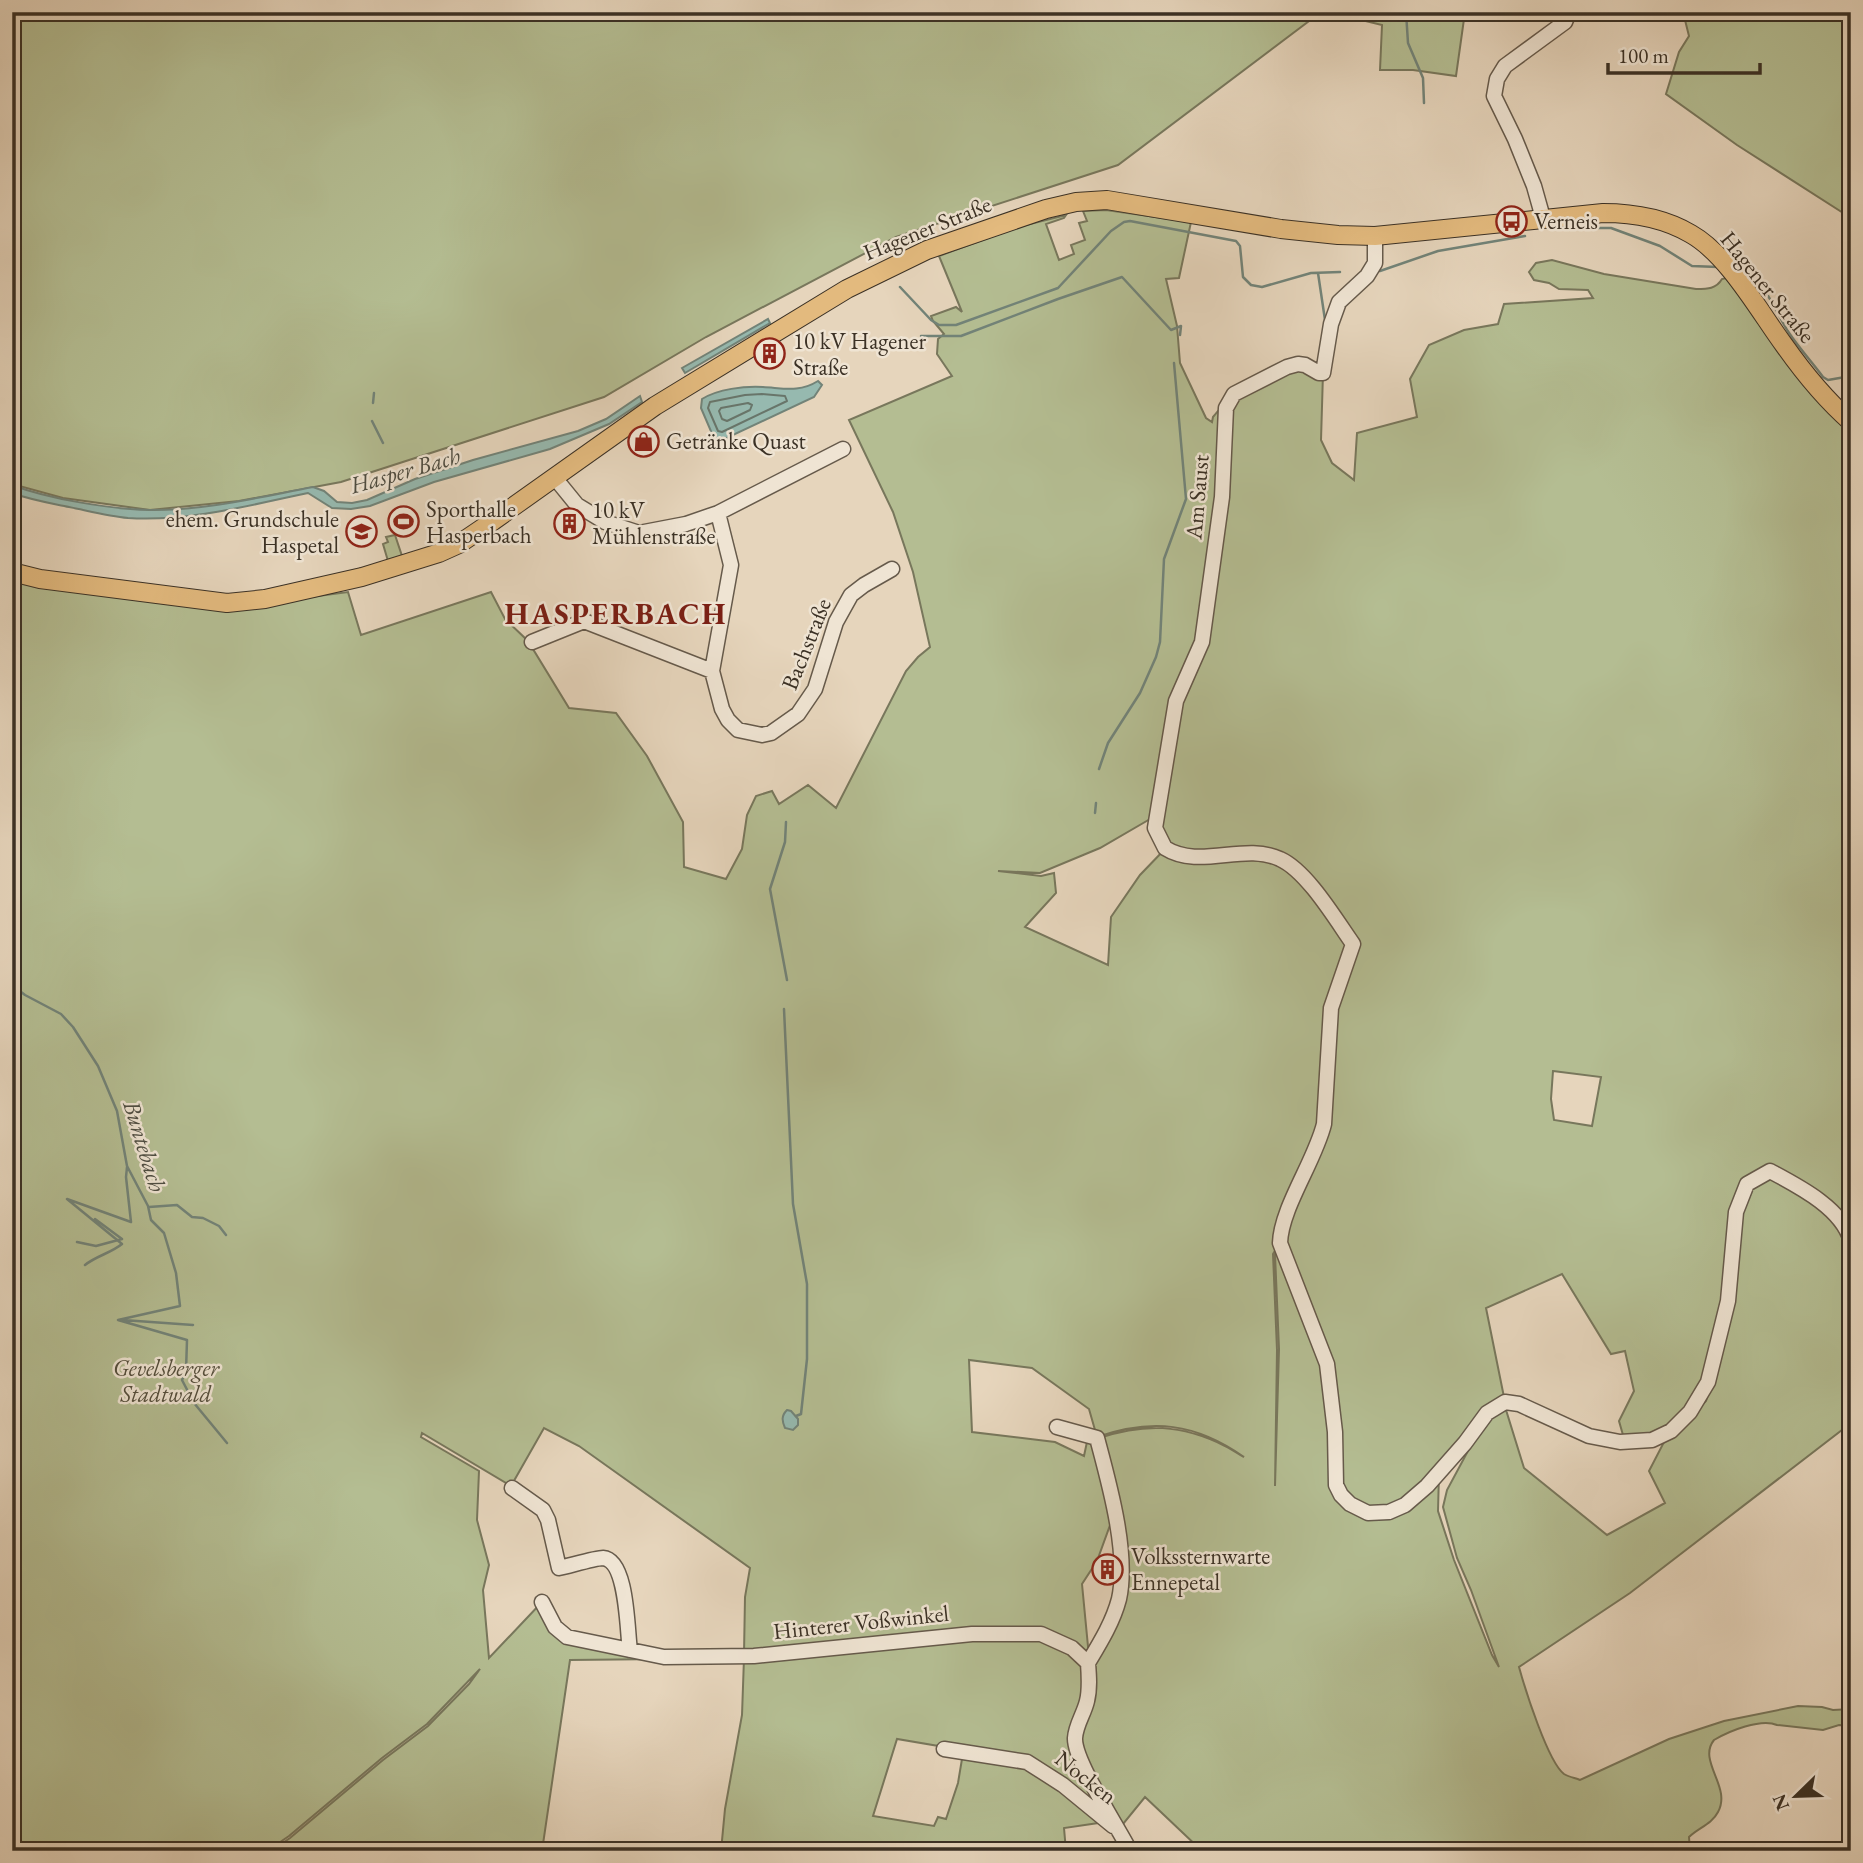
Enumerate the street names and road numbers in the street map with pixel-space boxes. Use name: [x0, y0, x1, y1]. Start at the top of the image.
street label: Hagener Straße: [859, 189, 995, 267]
street label: Hagener Straße: [1714, 225, 1822, 349]
street label: Am Saust: [1178, 453, 1216, 542]
street label: Bachstraße: [774, 594, 838, 694]
street label: Hinterer Voßwinkel: [772, 1598, 951, 1646]
street label: Nocken: [1049, 1743, 1123, 1811]

